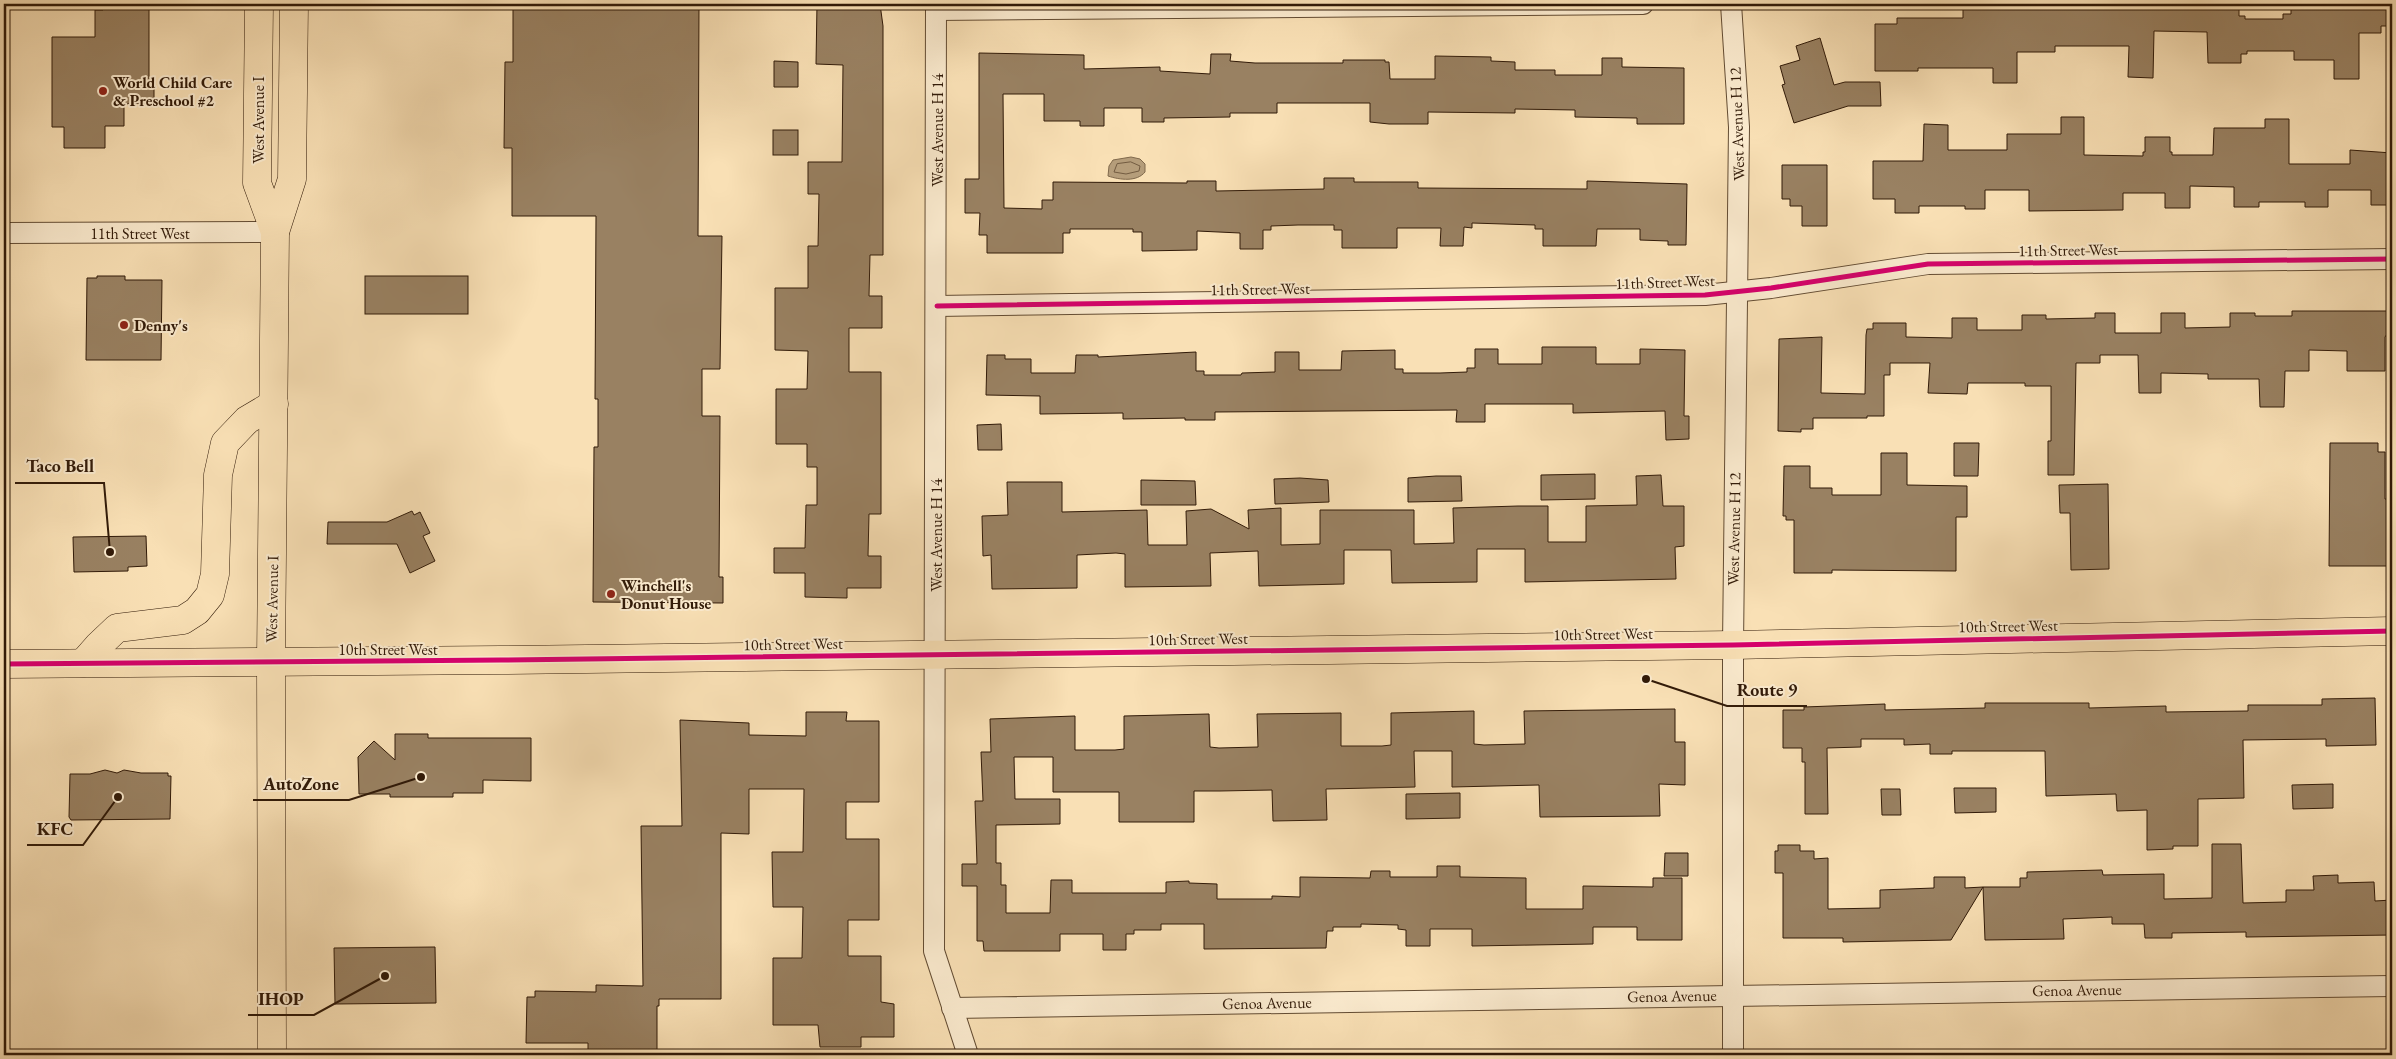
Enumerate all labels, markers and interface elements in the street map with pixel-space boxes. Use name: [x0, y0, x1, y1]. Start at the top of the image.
street label: West Avenue H 12: [1725, 67, 1749, 181]
place label: World Child Care & Preschool #2: [113, 72, 233, 111]
street label: West Avenue H 14: [927, 73, 948, 187]
street label: West Avenue I: [248, 76, 269, 164]
marker: World Child Care & Preschool #2: [97, 85, 109, 97]
street label: 11th Street West: [90, 223, 190, 244]
street label: 11th Street West: [2018, 239, 2118, 261]
street label: 11th Street West: [1615, 270, 1715, 294]
street label: 11th Street West: [1210, 278, 1310, 300]
place label: Denny's: [134, 315, 188, 336]
marker: Denny's: [118, 319, 130, 331]
callout: Taco Bell: [15, 450, 104, 483]
text: Taco Bell: [26, 454, 94, 477]
street label: West Avenue H 12: [1723, 472, 1745, 586]
street label: West Avenue H 14: [926, 478, 947, 592]
street label: West Avenue I: [261, 555, 283, 643]
place label: Winchell's Donut House: [621, 575, 711, 614]
marker: Winchell's Donut House: [605, 588, 617, 600]
street label: 10th Street West: [1958, 615, 2058, 637]
street label: 10th Street West: [1553, 623, 1653, 645]
street label: 10th Street West: [1148, 628, 1248, 650]
street label: 10th Street West: [743, 633, 843, 655]
street label: 10th Street West: [338, 639, 438, 660]
callout: Route 9: [1727, 673, 1807, 706]
text: Route 9: [1737, 678, 1798, 701]
callout: AutoZone: [253, 767, 349, 800]
text: AutoZone: [262, 772, 339, 795]
callout: KFC: [27, 812, 83, 845]
text: KFC: [37, 817, 73, 840]
street label: Genoa Avenue: [2032, 979, 2122, 1001]
callout: IHOP: [248, 982, 314, 1015]
street label: Genoa Avenue: [1627, 985, 1717, 1007]
text: IHOP: [258, 987, 304, 1010]
street label: Genoa Avenue: [1222, 992, 1312, 1014]

